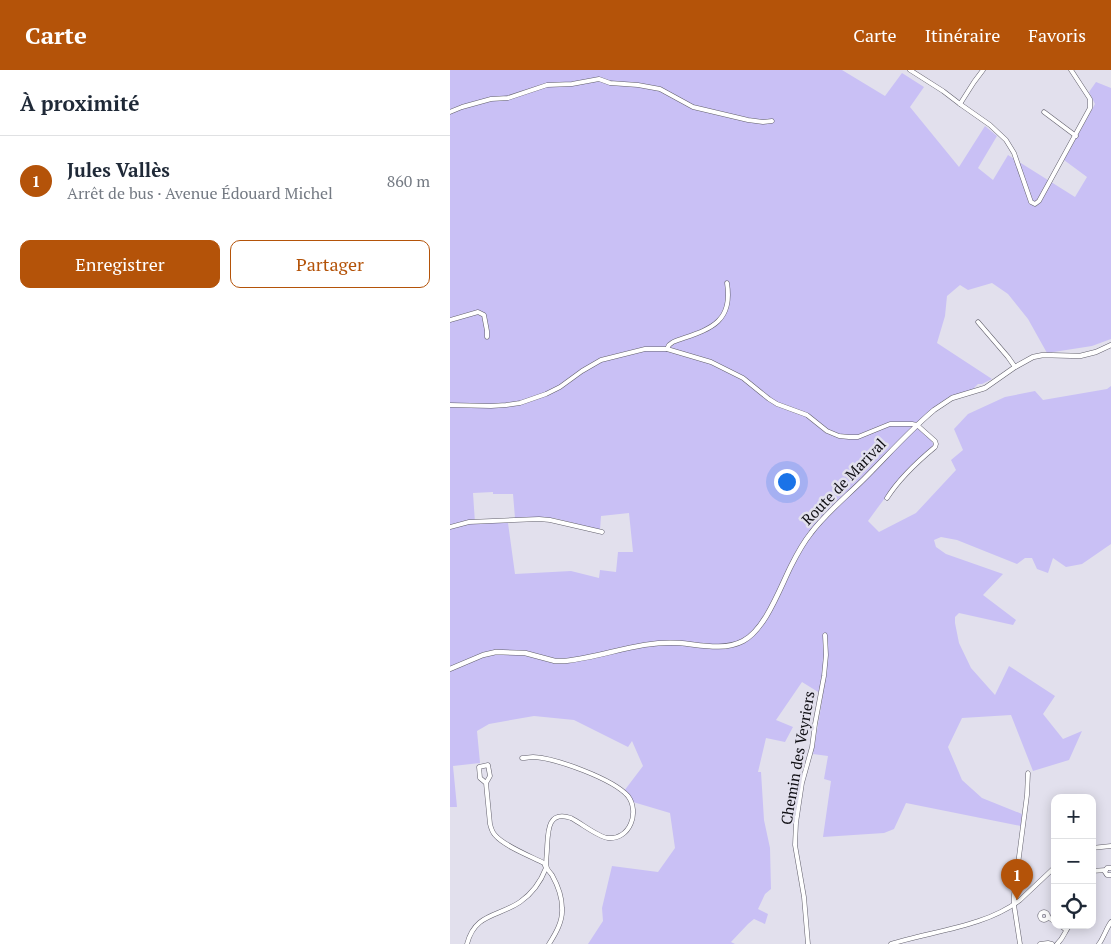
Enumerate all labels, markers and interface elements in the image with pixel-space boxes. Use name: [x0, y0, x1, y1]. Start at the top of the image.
text: Carte: [25, 19, 87, 51]
text: Carte: [853, 23, 897, 47]
text: Itinéraire: [925, 23, 1000, 47]
text: Favoris: [1028, 23, 1086, 47]
text: À proximité: [20, 89, 140, 117]
text: Jules Vallès: [67, 157, 170, 182]
text: 1: [31, 170, 41, 192]
text: 860 m: [387, 170, 430, 192]
text: Arrêt de bus · Avenue Édouard Michel: [67, 182, 333, 204]
button: Enregistrer: [20, 240, 220, 288]
button: Partager: [230, 240, 430, 288]
street label: Route de Marival: [797, 434, 890, 529]
your location: [774, 469, 800, 495]
street label: Chemin des Veyriers: [775, 689, 819, 826]
map controls: [1051, 794, 1096, 929]
button: +: [1051, 794, 1096, 839]
button: −: [1051, 839, 1096, 884]
pin: 1: [1001, 859, 1033, 900]
button: locate: [1051, 884, 1096, 929]

